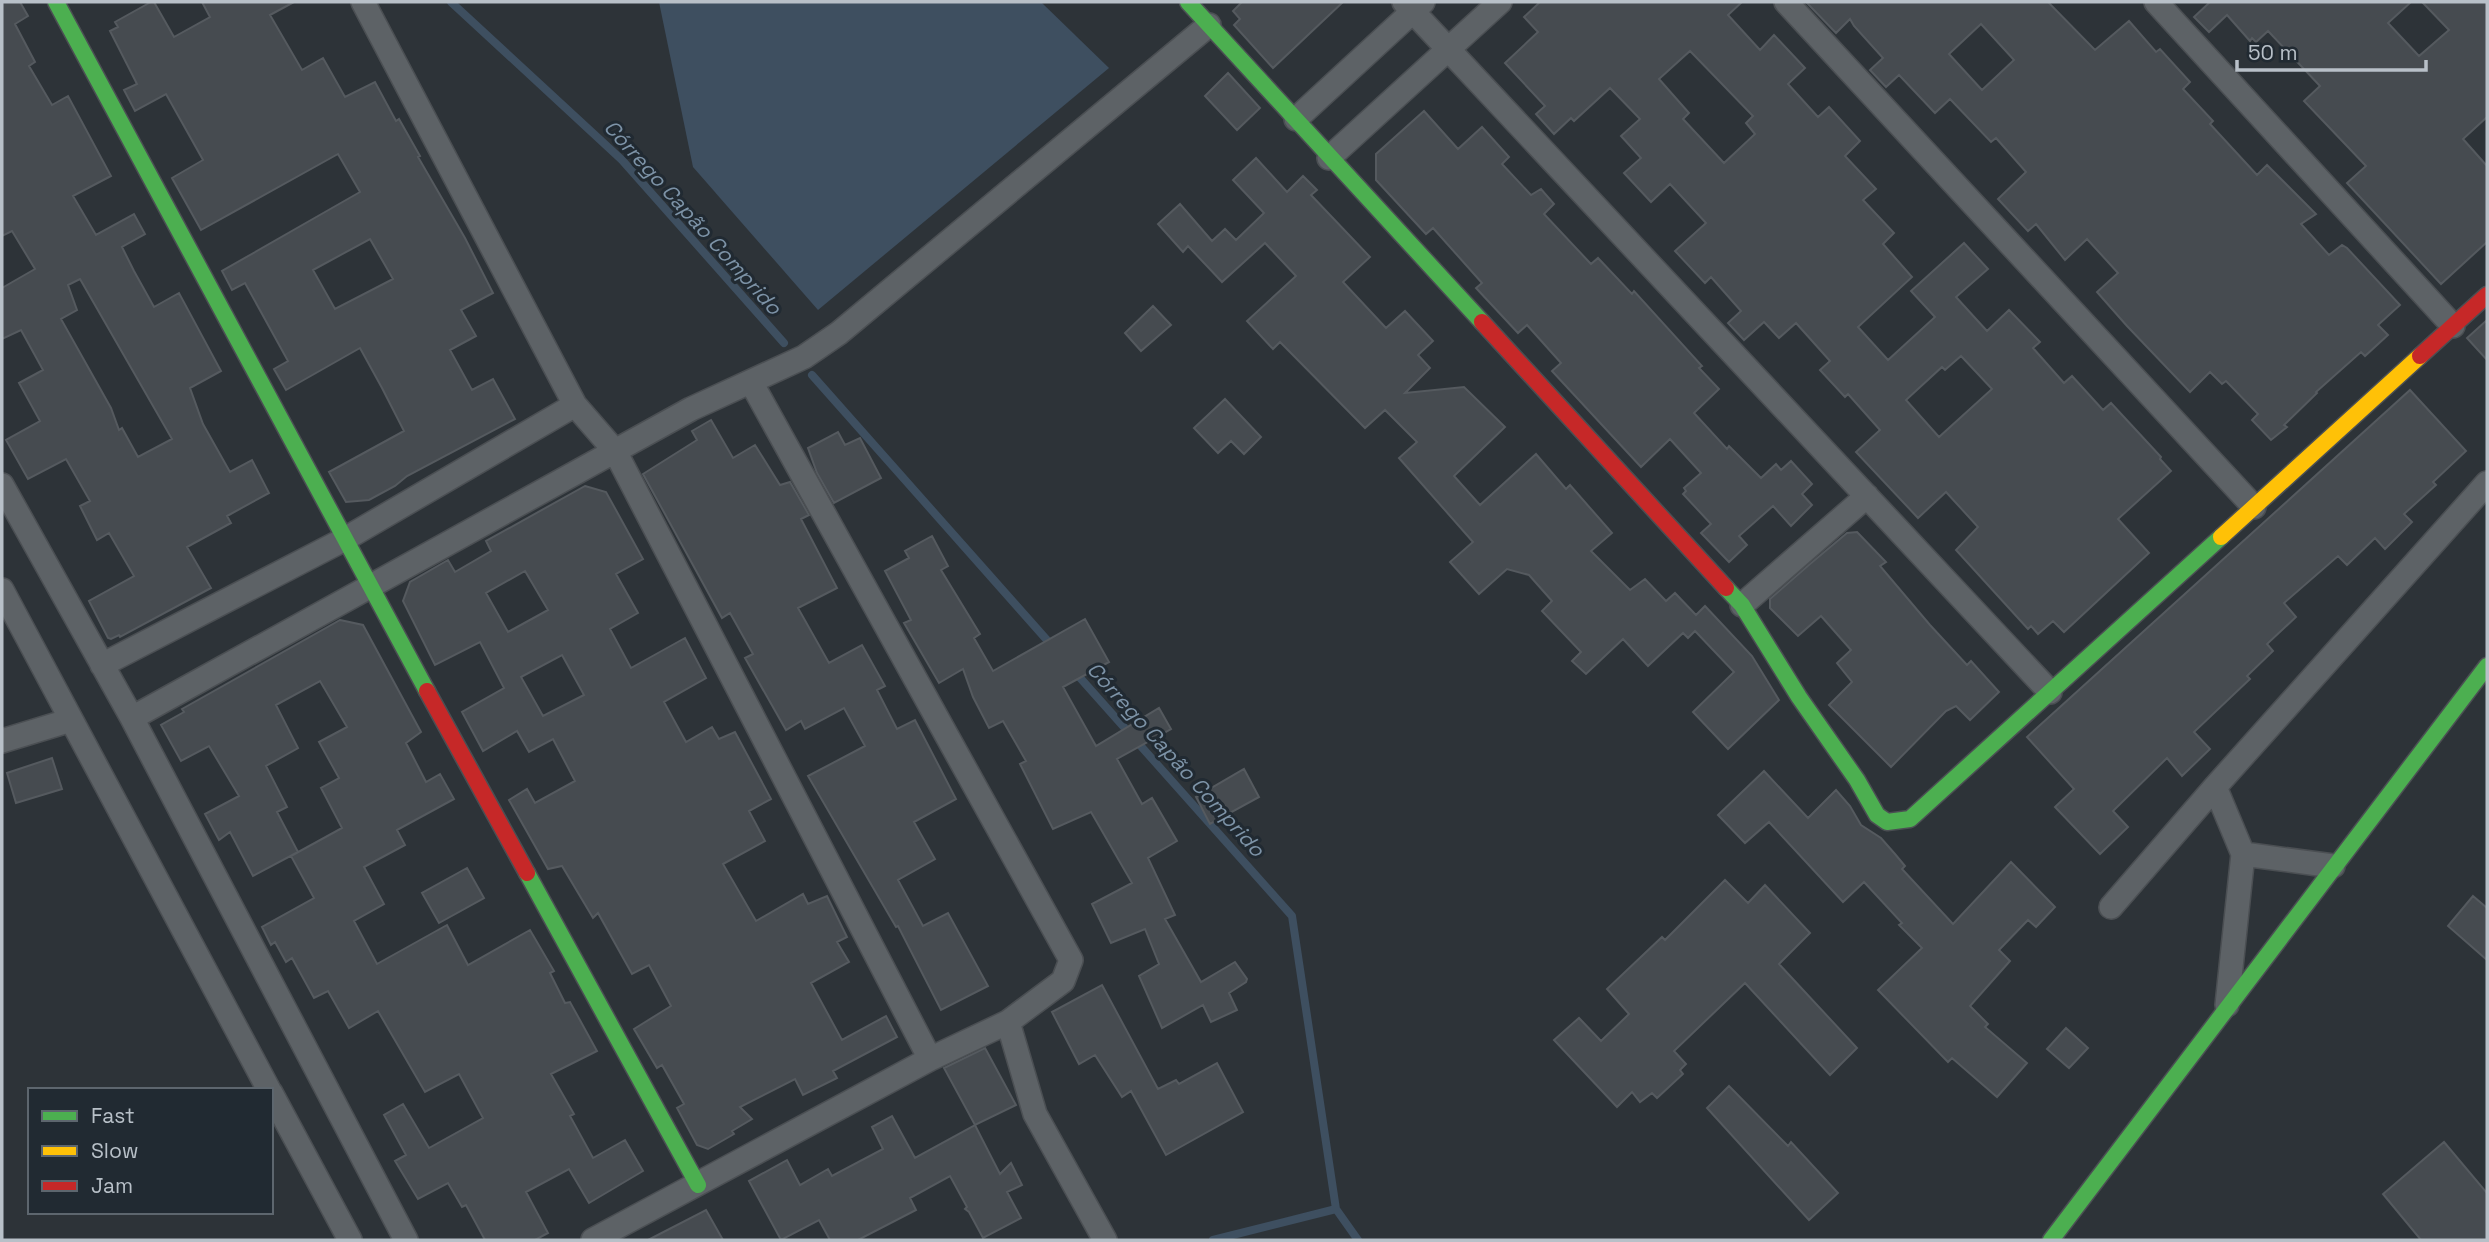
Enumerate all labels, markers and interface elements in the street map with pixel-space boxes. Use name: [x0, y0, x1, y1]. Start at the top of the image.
scale bar: [2237, 28, 2426, 72]
text: 50 m: [2248, 39, 2298, 66]
water label: Córrego Capão Comprido: [598, 114, 788, 321]
water label: Córrego Capão Comprido: [1081, 656, 1271, 863]
legend: [28, 1088, 273, 1214]
text: Fast: [91, 1102, 135, 1129]
text: Slow: [91, 1137, 139, 1164]
text: Jam: [91, 1172, 133, 1199]

